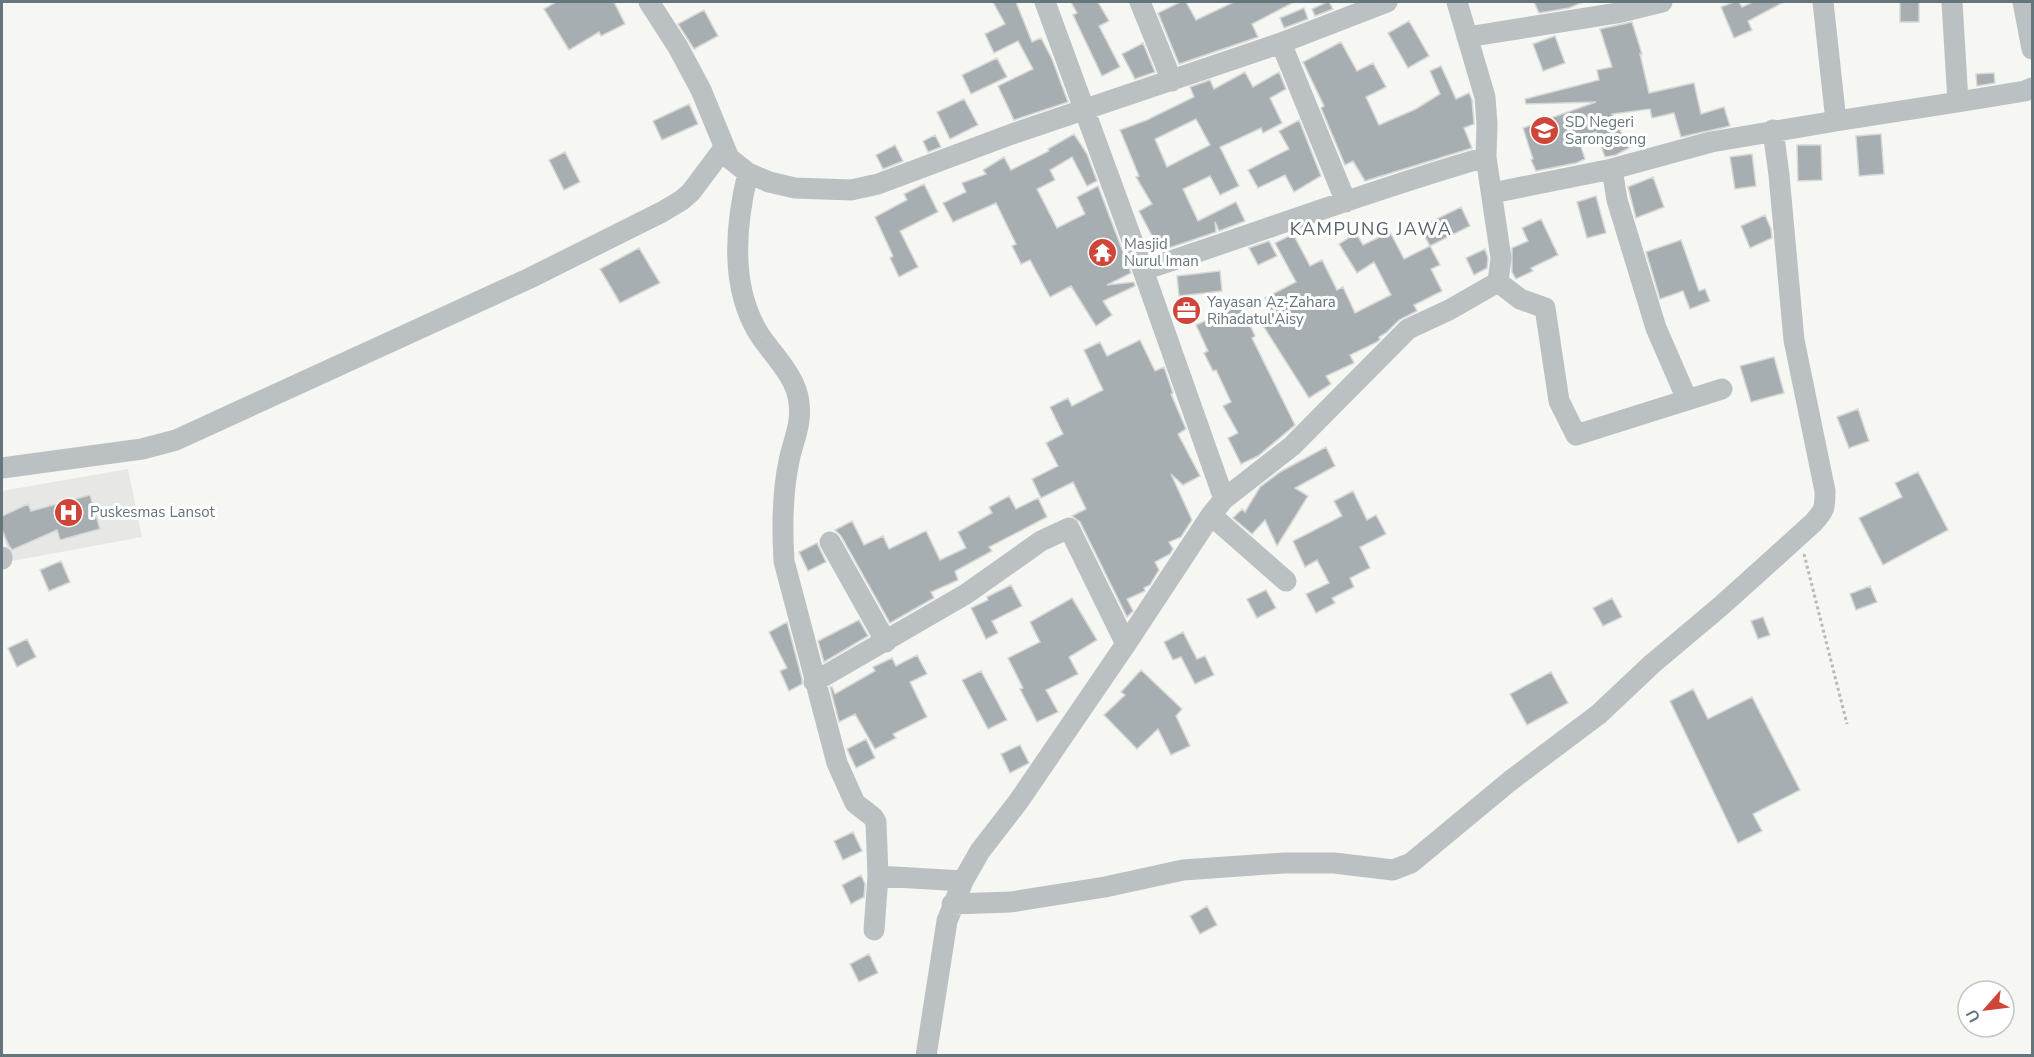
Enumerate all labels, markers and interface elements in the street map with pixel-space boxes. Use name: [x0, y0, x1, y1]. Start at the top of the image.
place label: SD Negeri Sarongsong: [1565, 112, 1646, 149]
school or university icon: SD Negeri Sarongsong: [1528, 115, 1560, 147]
district label: KAMPUNG JAWA: [1290, 217, 1452, 241]
place label: Masjid Nurul Iman: [1124, 234, 1199, 271]
temple icon: Masjid Nurul Iman: [1087, 237, 1119, 269]
place label: Yayasan Az-Zahara Rihadatul'Aisy: [1206, 292, 1336, 329]
office icon: Yayasan Az-Zahara Rihadatul'Aisy: [1170, 295, 1202, 327]
hospital icon: Puskesmas Lansot: [53, 496, 85, 528]
place label: Puskesmas Lansot: [90, 502, 215, 522]
north arrow: [1956, 979, 2016, 1039]
text: U: [1961, 1005, 1986, 1026]

